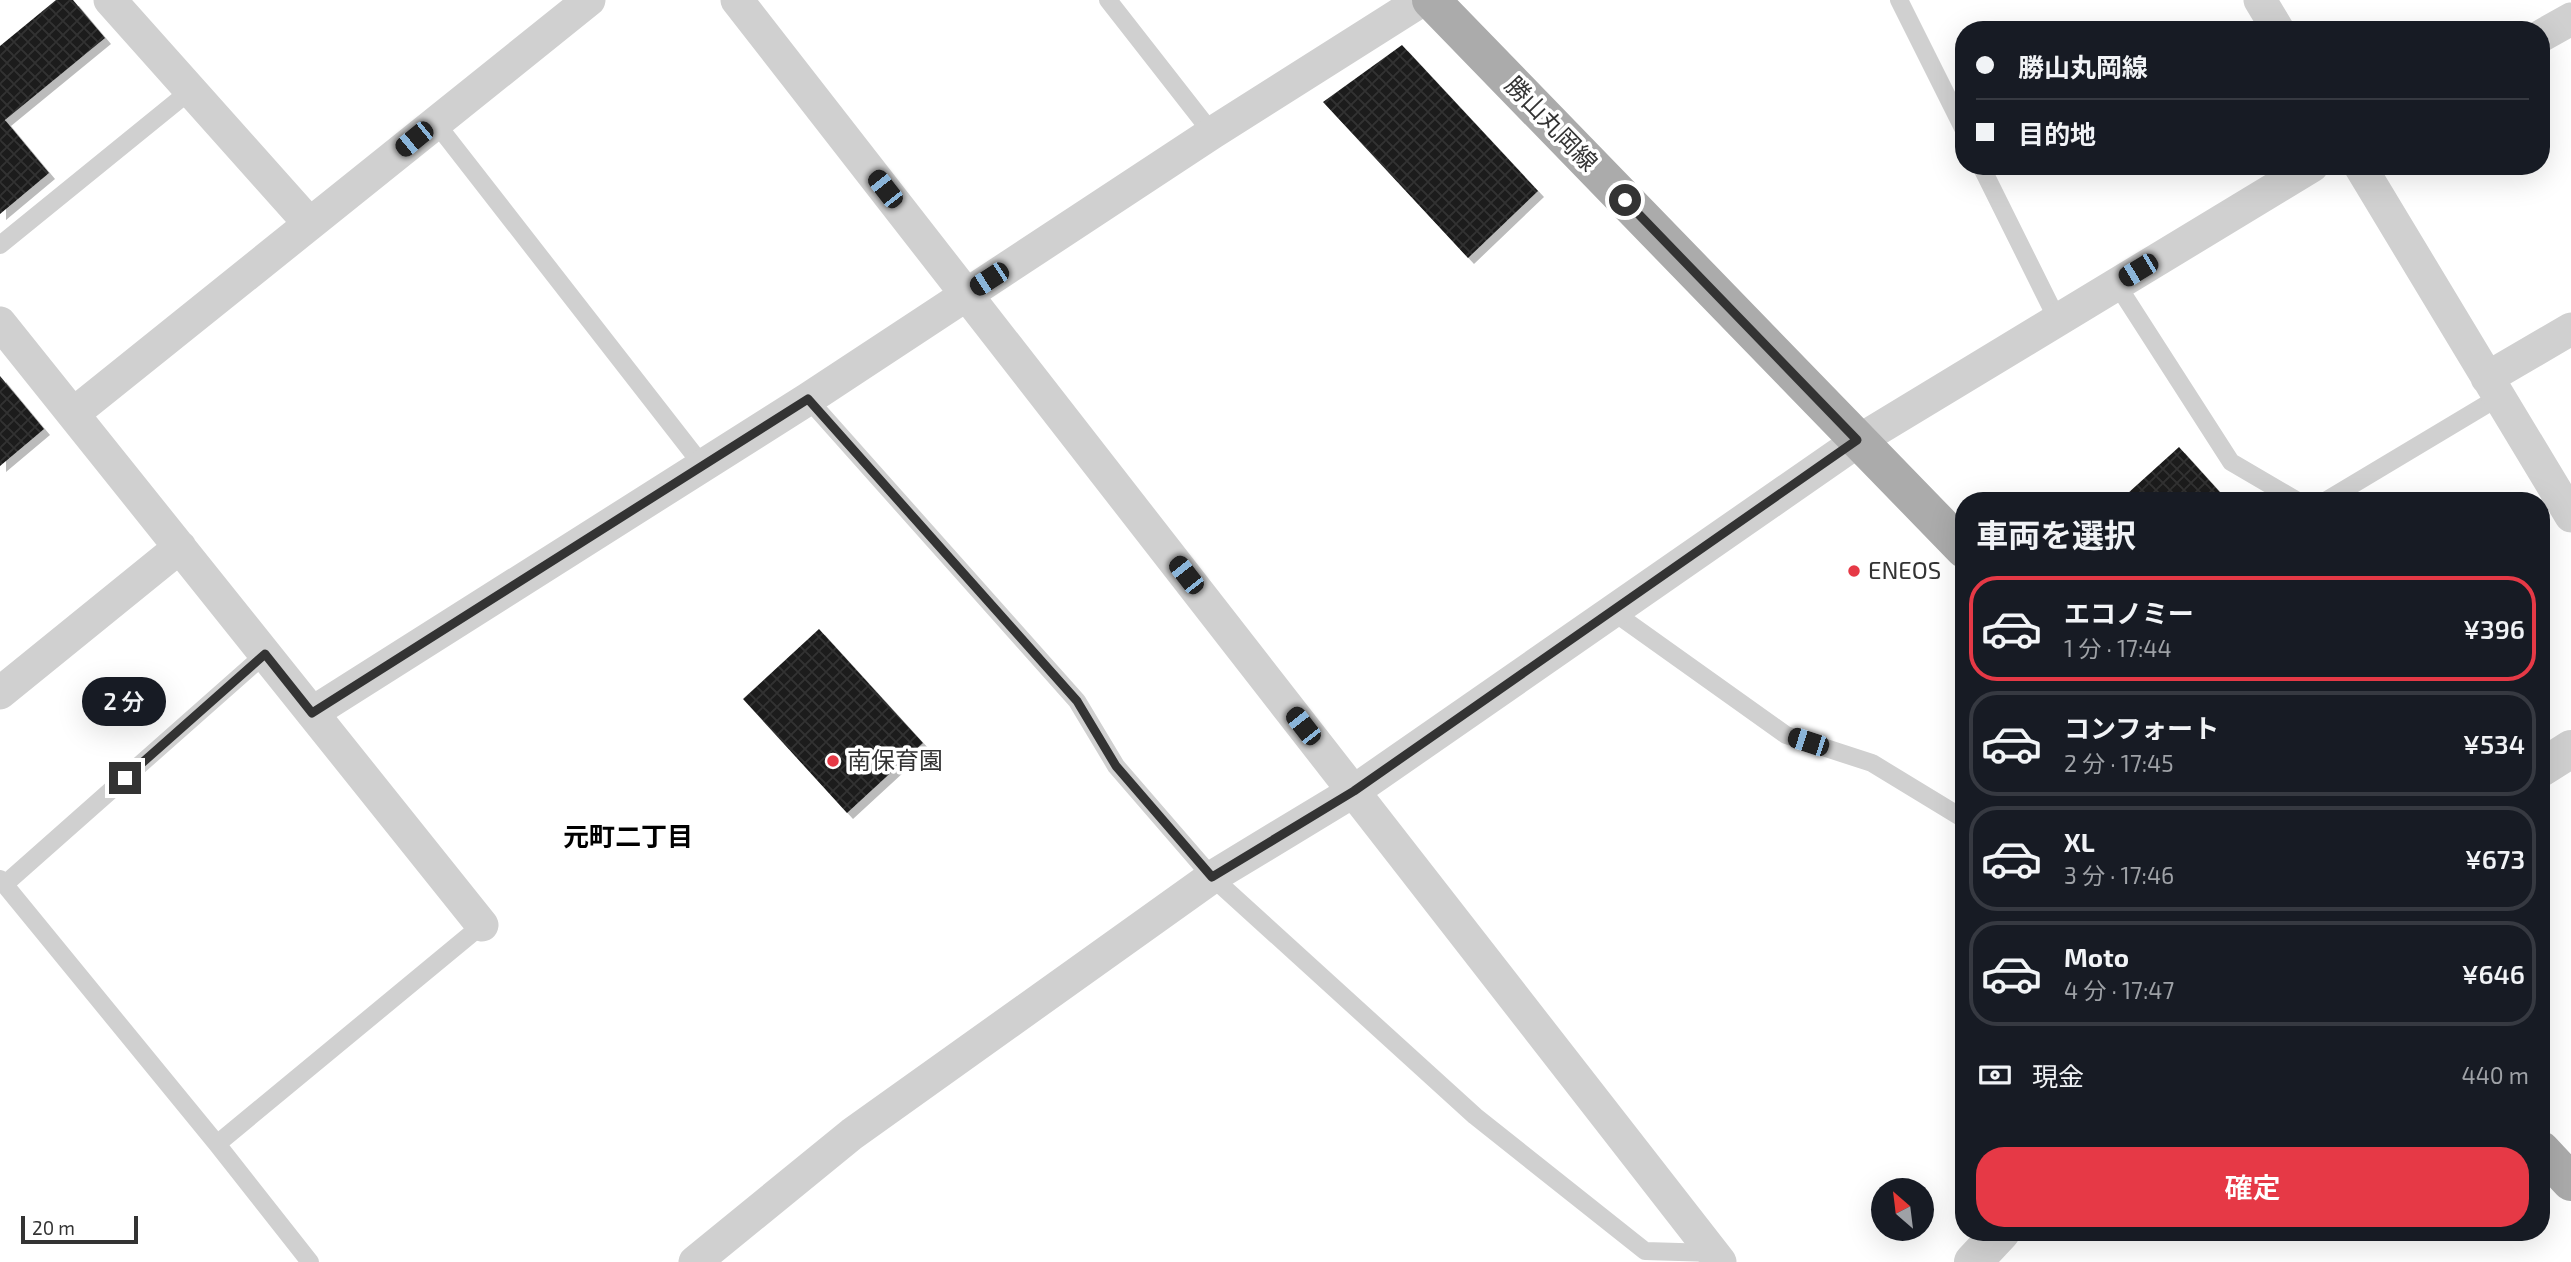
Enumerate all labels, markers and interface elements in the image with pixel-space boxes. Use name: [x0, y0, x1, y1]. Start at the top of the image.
text: 勝山丸岡線: [2018, 51, 2148, 82]
street label: 勝山丸岡線: [1500, 70, 1604, 176]
car: [392, 118, 437, 160]
text: 目的地: [2018, 118, 2096, 149]
car: [864, 166, 907, 212]
route start: [1609, 184, 1641, 216]
car: [2115, 250, 2162, 290]
car: [966, 259, 1013, 299]
text: 車両を選択: [1976, 515, 2136, 553]
car: [1165, 552, 1208, 598]
place label: ENEOS: [1868, 555, 1941, 584]
marker: ENEOS: [1846, 563, 1862, 579]
icon: car: [1980, 597, 2043, 660]
text: エコノミー: [2064, 597, 2194, 628]
text: ¥396: [2463, 613, 2525, 644]
text: 1 分 · 17:44: [2064, 634, 2172, 662]
callout: 2 分: [83, 676, 167, 726]
text: 2 分: [103, 687, 145, 715]
car: [1282, 703, 1325, 749]
icon: car: [1980, 712, 2043, 775]
text: コンフォート: [2064, 712, 2219, 743]
car: [1785, 726, 1832, 758]
text: ¥534: [2463, 728, 2525, 759]
place label: 南保育園: [847, 745, 943, 774]
text: 2 分 · 17:45: [2064, 749, 2174, 777]
marker: 南保育園: [825, 753, 841, 769]
route end: [109, 762, 141, 794]
district label: 元町二丁目: [563, 820, 693, 851]
text: XL: [2064, 826, 2095, 857]
icon: car: [1980, 827, 2043, 890]
text: ¥673: [2465, 843, 2525, 874]
text: 3 分 · 17:46: [2064, 861, 2174, 889]
text: Moto: [2064, 941, 2129, 972]
icon: car: [1980, 942, 2043, 1005]
text: ¥646: [2462, 958, 2525, 989]
text: 4 分 · 17:47: [2064, 976, 2174, 1004]
icon: cash: [1976, 1056, 2014, 1094]
text: 現金: [2032, 1060, 2084, 1091]
text: 440 m: [2462, 1061, 2529, 1089]
button: 確定: [1976, 1147, 2529, 1227]
north arrow: [1871, 1178, 1934, 1241]
map controls: [1871, 1178, 1934, 1241]
scale bar: [21, 1213, 138, 1245]
text: 20 m: [32, 1216, 75, 1239]

